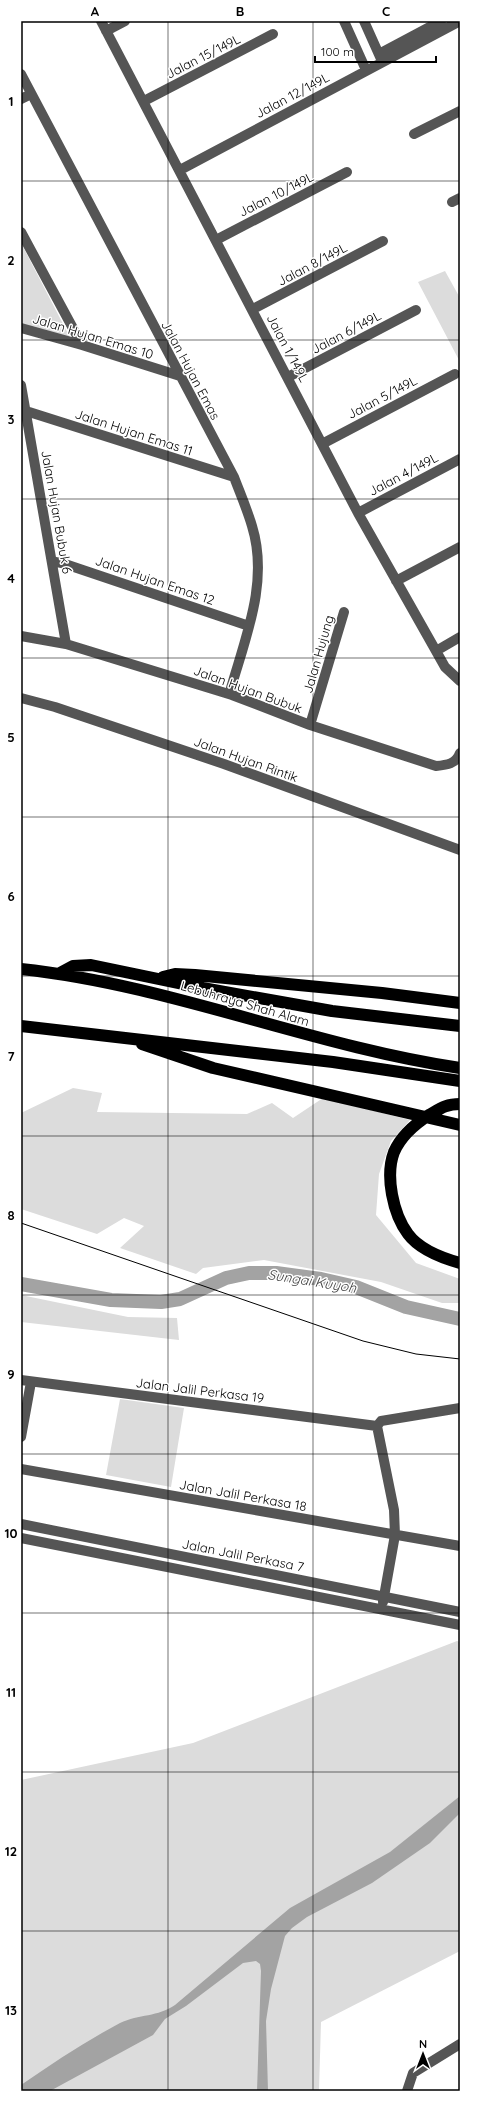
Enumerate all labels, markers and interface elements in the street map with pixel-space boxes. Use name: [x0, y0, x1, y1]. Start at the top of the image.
text: A: [91, 3, 100, 19]
text: B: [236, 3, 244, 19]
text: C: [382, 3, 390, 19]
street label: Jalan 15/149L: [163, 30, 243, 82]
scale bar: [315, 38, 436, 64]
text: 100 m: [321, 44, 354, 59]
street label: Jalan 12/149L: [252, 69, 332, 121]
text: 1: [8, 93, 14, 109]
street label: Jalan 10/149L: [236, 168, 316, 220]
street label: Jalan 8/149L: [274, 239, 350, 289]
text: 2: [7, 252, 15, 268]
street label: Jalan 6/149L: [309, 307, 384, 357]
street label: Jalan Hujan Emas 10: [31, 310, 156, 362]
street label: Jalan 1/149L: [264, 311, 313, 385]
street label: Jalan Hujan Emas: [158, 318, 224, 422]
street label: Jalan 5/149L: [344, 372, 420, 422]
street label: Jalan Hujan Emas 11: [73, 405, 195, 459]
text: 3: [8, 411, 15, 427]
street label: Jalan Hujan Bubuk 6: [38, 449, 76, 575]
street label: Jalan 4/149L: [366, 449, 440, 499]
street label: Jalan Hujan Emas 12: [93, 552, 217, 608]
text: 4: [7, 570, 15, 586]
street label: Jalan Hujung: [299, 613, 337, 695]
street label: Jalan Hujan Bubuk: [191, 662, 305, 716]
text: 5: [7, 729, 15, 745]
street label: Jalan Hujan Rintik: [192, 733, 300, 785]
text: 6: [7, 888, 15, 904]
street label: Lebuhraya Shah Alam: [179, 977, 311, 1029]
text: 7: [7, 1048, 15, 1064]
text: 8: [7, 1207, 15, 1223]
water label: Sungai Kuyoh: [266, 1265, 359, 1297]
text: 9: [7, 1366, 15, 1382]
street label: Jalan Jalil Perkasa 19: [135, 1374, 265, 1406]
street label: Jalan Jalil Perkasa 18: [178, 1476, 308, 1514]
text: 10: [4, 1525, 18, 1541]
street label: Jalan Jalil Perkasa 7: [181, 1535, 306, 1575]
text: 11: [6, 1684, 16, 1700]
text: 12: [5, 1843, 17, 1859]
text: 13: [5, 2002, 17, 2018]
north arrow: [403, 2034, 443, 2074]
text: N: [419, 2037, 427, 2051]

